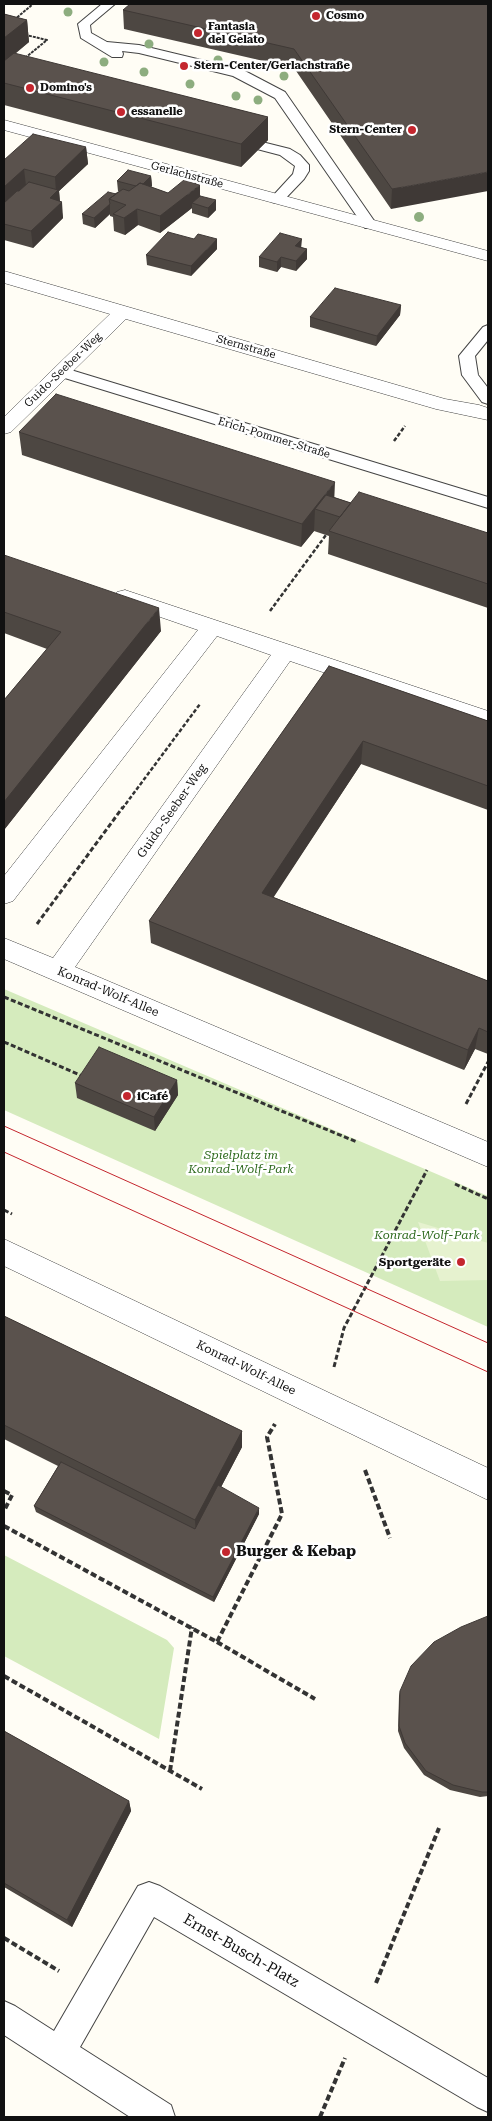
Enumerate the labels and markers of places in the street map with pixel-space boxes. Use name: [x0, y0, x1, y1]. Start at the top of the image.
place label: Cosmo: [326, 9, 364, 23]
marker: Cosmo: [310, 10, 322, 22]
place label: Fantasia del Gelato: [208, 20, 265, 46]
marker: Fantasia del Gelato: [192, 27, 204, 39]
place label: Stern-Center/Gerlachstraße: [194, 59, 350, 73]
marker: Stern-Center/Gerlachstraße: [178, 60, 190, 72]
place label: Domino's: [40, 81, 92, 95]
marker: Domino's: [24, 82, 36, 94]
place label: essanelle: [131, 105, 183, 119]
marker: essanelle: [115, 106, 127, 118]
place label: Stern-Center: [329, 123, 402, 137]
marker: Stern-Center: [406, 124, 418, 136]
place label: iCafé: [137, 1089, 168, 1103]
marker: iCafé: [121, 1090, 133, 1102]
place label: Sportgeräte: [379, 1255, 451, 1269]
marker: Sportgeräte: [455, 1256, 467, 1268]
place label: Burger & Kebap: [236, 1543, 356, 1561]
marker: Burger & Kebap: [220, 1546, 232, 1558]

